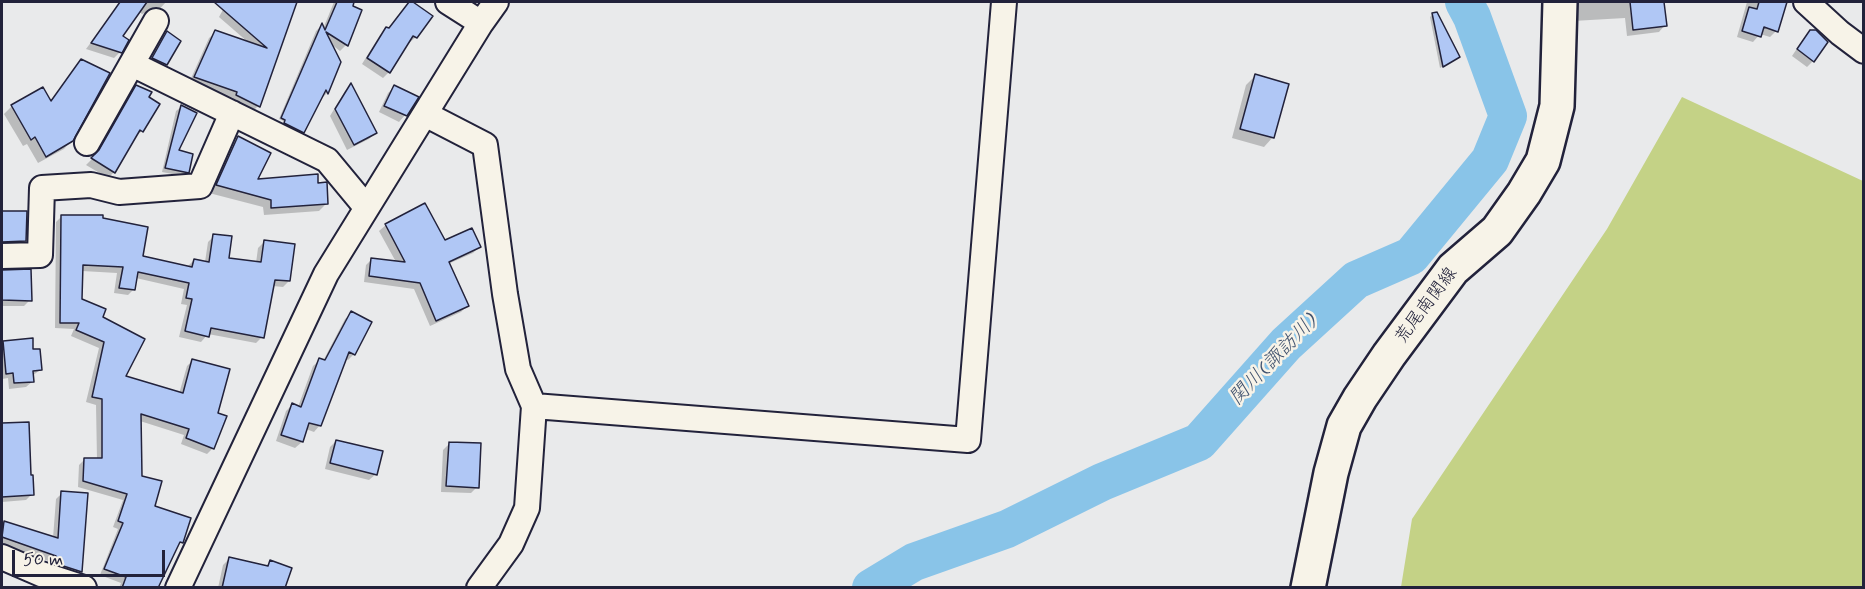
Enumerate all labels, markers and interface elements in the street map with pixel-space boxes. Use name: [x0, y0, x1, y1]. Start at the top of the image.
street label: 荒尾南関線: [1391, 264, 1463, 348]
water label: 関川(諏訪川): [1225, 311, 1323, 411]
scale bar: [15, 538, 168, 576]
text: 50 m: [23, 548, 63, 572]

